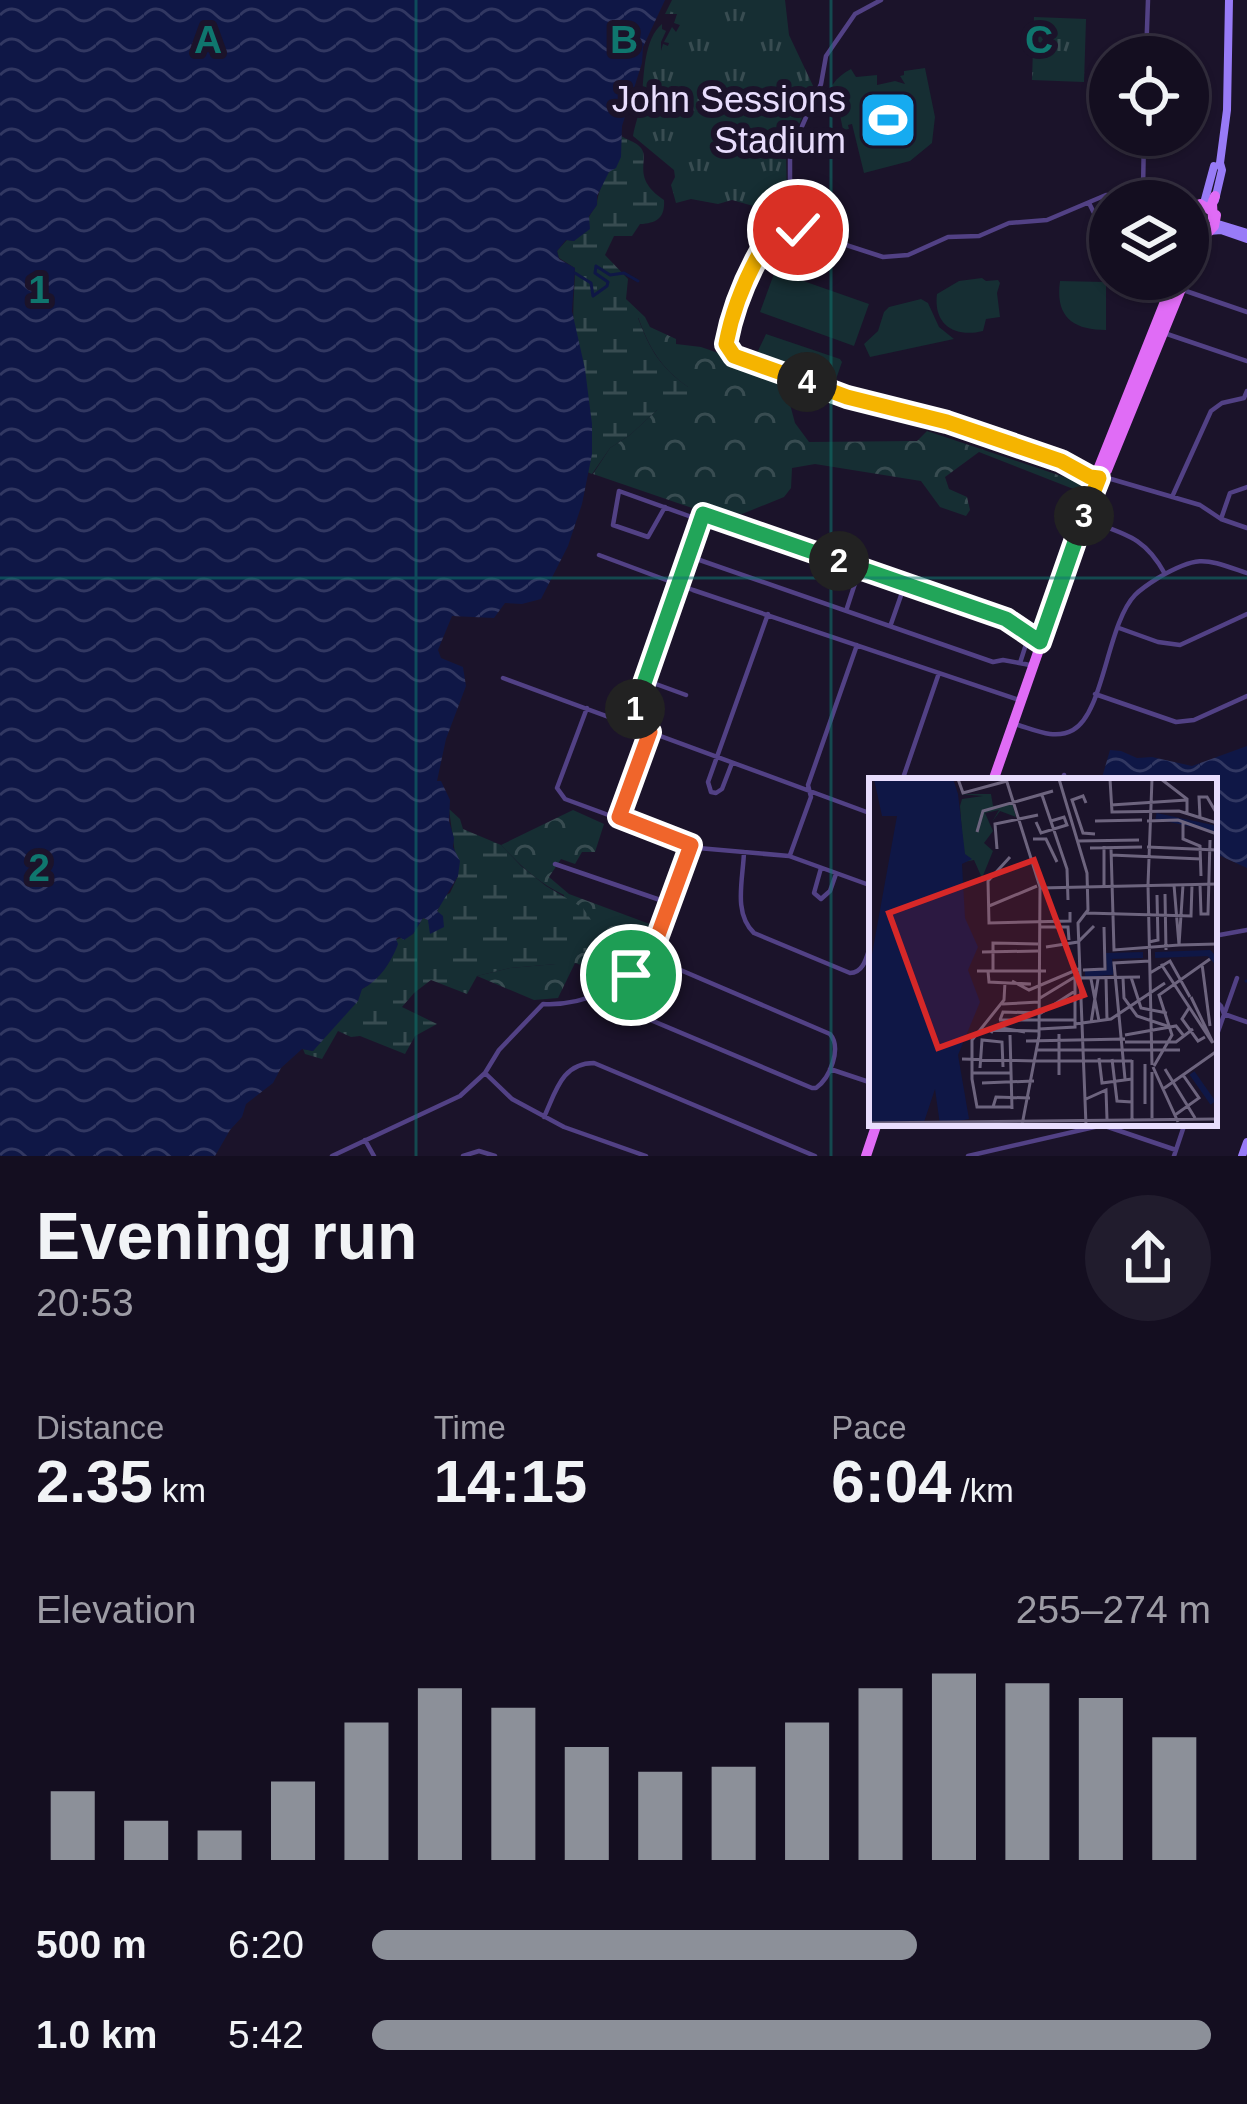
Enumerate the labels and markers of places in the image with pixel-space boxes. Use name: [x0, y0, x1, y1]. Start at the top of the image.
place label: John Sessions Stadium: [612, 79, 846, 161]
sports icon: John Sessions Stadium: [857, 89, 919, 151]
pin: [747, 179, 849, 281]
pin: 4: [777, 352, 837, 412]
pin: 3: [1054, 486, 1114, 546]
pin: 2: [809, 531, 869, 591]
pin: 1: [605, 679, 665, 739]
pin: [580, 924, 682, 1026]

